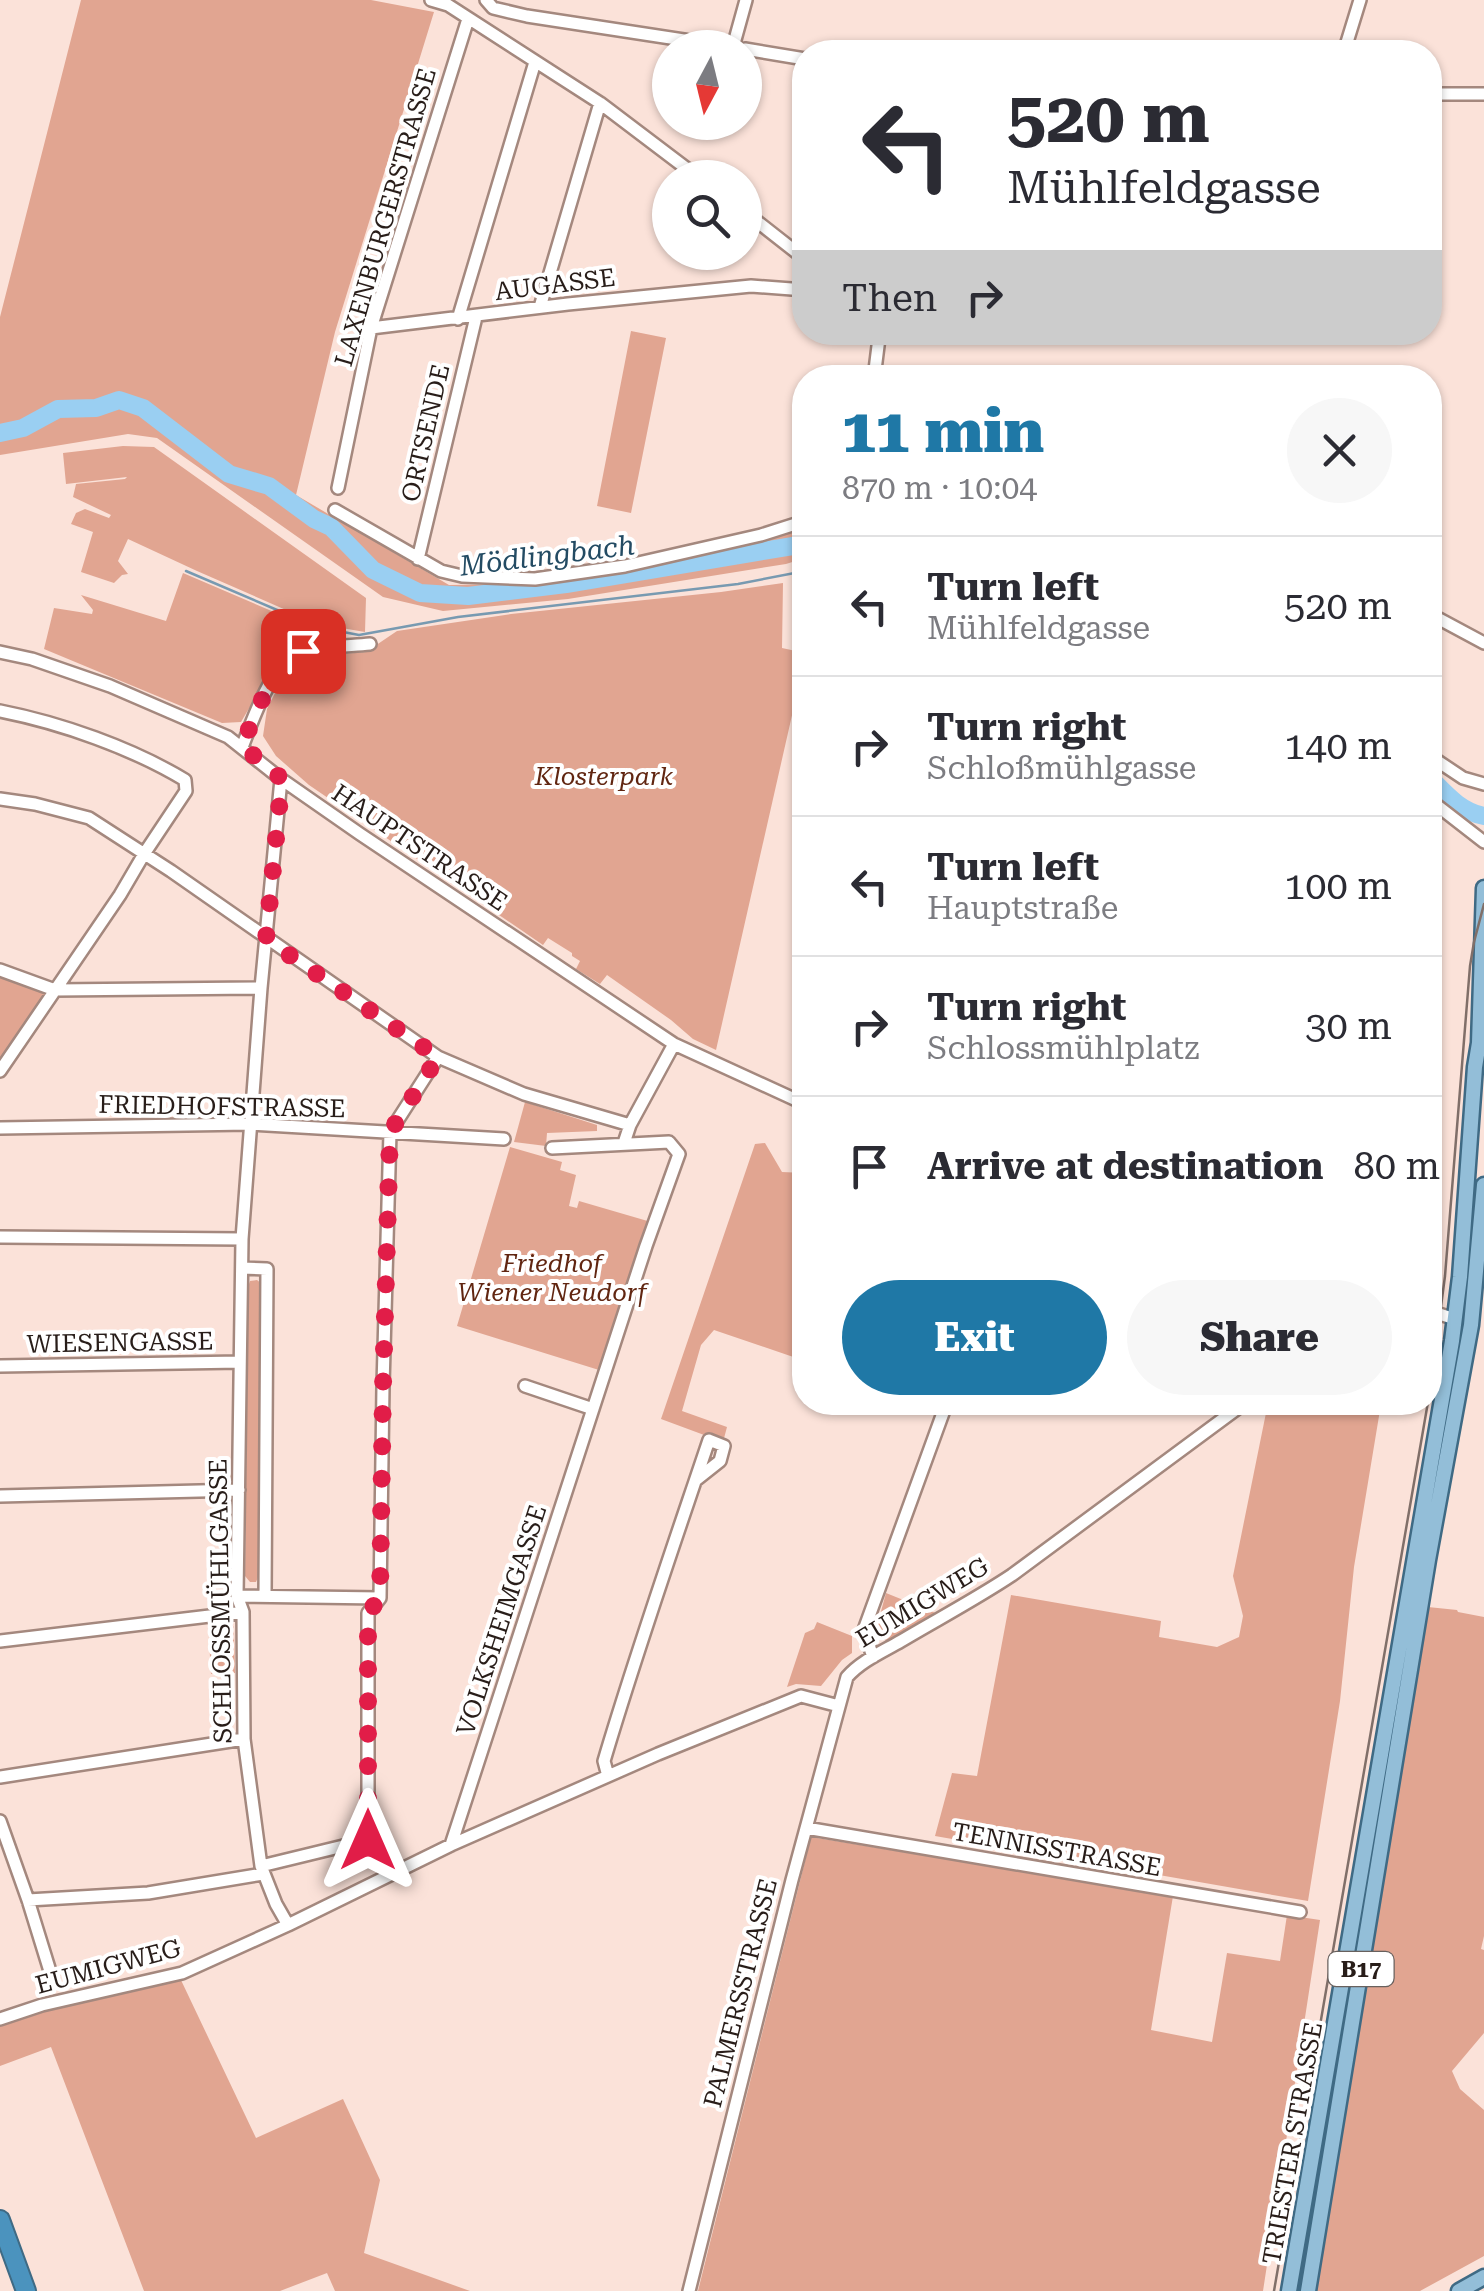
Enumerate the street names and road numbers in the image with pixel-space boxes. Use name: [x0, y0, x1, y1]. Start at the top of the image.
street label: LAXENBURGERSTRASSE: [329, 65, 442, 370]
street label: AUGASSE: [493, 263, 617, 306]
street label: ORTSENDE: [396, 362, 455, 505]
street label: HAUPTSTRASSE: [327, 778, 513, 917]
street label: FRIEDHOFSTRASSE: [98, 1090, 346, 1123]
street label: WIESENGASSE: [26, 1326, 214, 1359]
street label: SCHLOSSMÜHLGASSE: [204, 1458, 237, 1744]
street label: VOLKSHEIMGASSE: [451, 1501, 552, 1739]
street label: EUMIGWEG: [851, 1552, 994, 1653]
street label: TENNISSTRASSE: [950, 1817, 1164, 1882]
street label: PALMERSSTRASSE: [698, 1876, 783, 2111]
street label: EUMIGWEG: [32, 1933, 184, 2000]
road number: B17: [1328, 1952, 1394, 1986]
street label: TRIESTER STRASSE: [1257, 2020, 1328, 2267]

